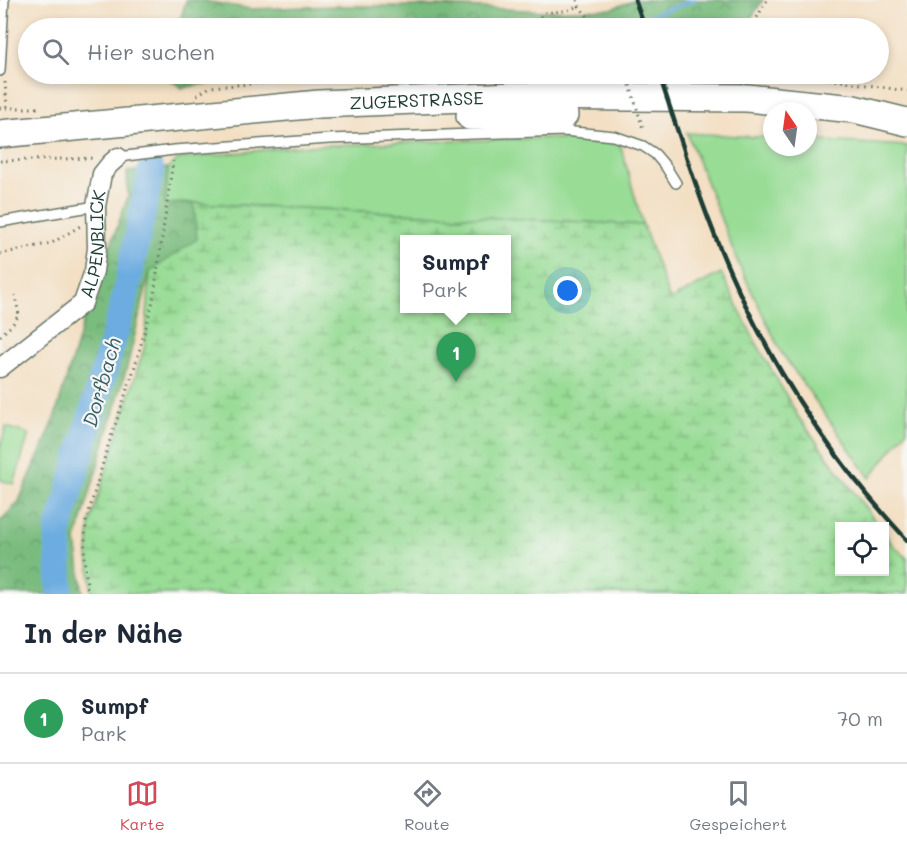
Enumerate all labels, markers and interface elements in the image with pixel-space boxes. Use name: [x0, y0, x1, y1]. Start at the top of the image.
search box: [18, 18, 889, 84]
icon: search: [39, 35, 72, 68]
text: Hier suchen: [87, 37, 215, 66]
street label: ZUGERSTRASSE: [349, 85, 484, 115]
north arrow: [763, 102, 817, 156]
street label: ALPENBLICK: [74, 188, 111, 301]
popup: [400, 235, 511, 313]
text: Sumpf: [422, 247, 489, 276]
text: Park: [422, 276, 467, 302]
your location: [553, 276, 582, 305]
pin: 1: [436, 332, 476, 382]
water label: Dorfbach: [76, 334, 126, 430]
map controls: [835, 522, 889, 576]
button: locate: [835, 522, 889, 576]
text: In der Nähe: [24, 616, 183, 650]
text: Sumpf: [81, 691, 148, 720]
text: 1: [39, 705, 48, 731]
text: 70 m: [837, 705, 883, 731]
text: Park: [81, 720, 126, 746]
tab: Karte: [120, 777, 165, 834]
tab: Route: [404, 777, 450, 834]
tab: Gespeichert: [689, 777, 787, 834]

